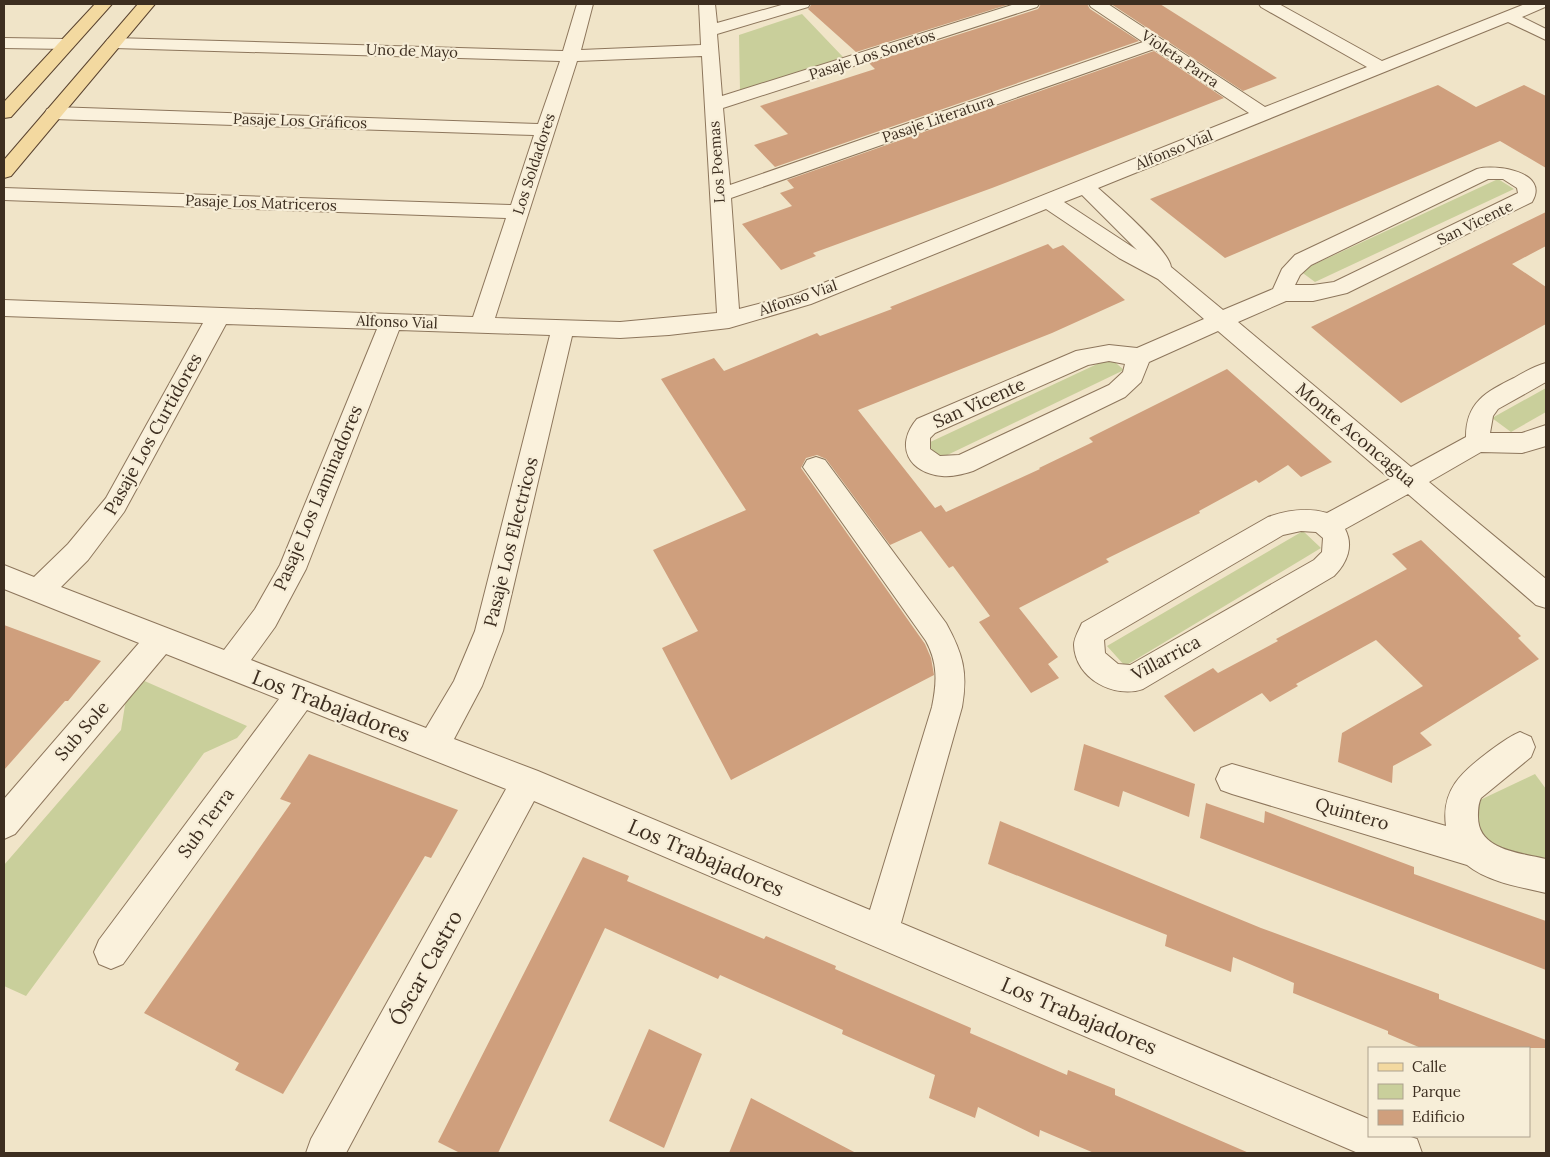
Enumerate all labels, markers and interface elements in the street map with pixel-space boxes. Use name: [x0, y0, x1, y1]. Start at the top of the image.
street label: Pasaje Los Sonetos: [806, 25, 937, 84]
street label: Violeta Parra: [1137, 25, 1223, 92]
street label: Uno de Mayo: [366, 39, 459, 62]
street label: Pasaje Literatura: [879, 90, 997, 147]
street label: Pasaje Los Gráficos: [233, 109, 367, 132]
street label: Los Soldadores: [508, 111, 559, 217]
street label: Los Poemas: [704, 120, 729, 204]
street label: Alfonso Vial: [1131, 125, 1215, 174]
street label: Pasaje Los Matriceros: [185, 190, 337, 215]
street label: San Vicente: [1434, 196, 1516, 249]
street label: Alfonso Vial: [755, 275, 840, 320]
street label: Alfonso Vial: [355, 311, 438, 332]
street label: Pasaje Los Curtidores: [99, 349, 207, 519]
street label: San Vicente: [929, 372, 1029, 433]
street label: Monte Aconcagua: [1291, 378, 1421, 492]
street label: Pasaje Los Laminadores: [268, 402, 367, 594]
street label: Pasaje Los Electricos: [478, 455, 543, 629]
street label: Villarrica: [1126, 630, 1204, 686]
street label: Los Trabajadores: [248, 663, 414, 748]
street label: Sub Sole: [50, 696, 114, 765]
street label: Sub Terra: [172, 783, 239, 862]
street label: Quintero: [1313, 792, 1392, 835]
street label: Los Trabajadores: [624, 813, 788, 903]
street label: Óscar Castro: [383, 905, 468, 1030]
street label: Los Trabajadores: [997, 971, 1161, 1061]
legend: [1368, 1047, 1530, 1137]
text: Calle: [1412, 1057, 1447, 1076]
text: Parque: [1412, 1082, 1461, 1101]
text: Edificio: [1412, 1107, 1465, 1126]

